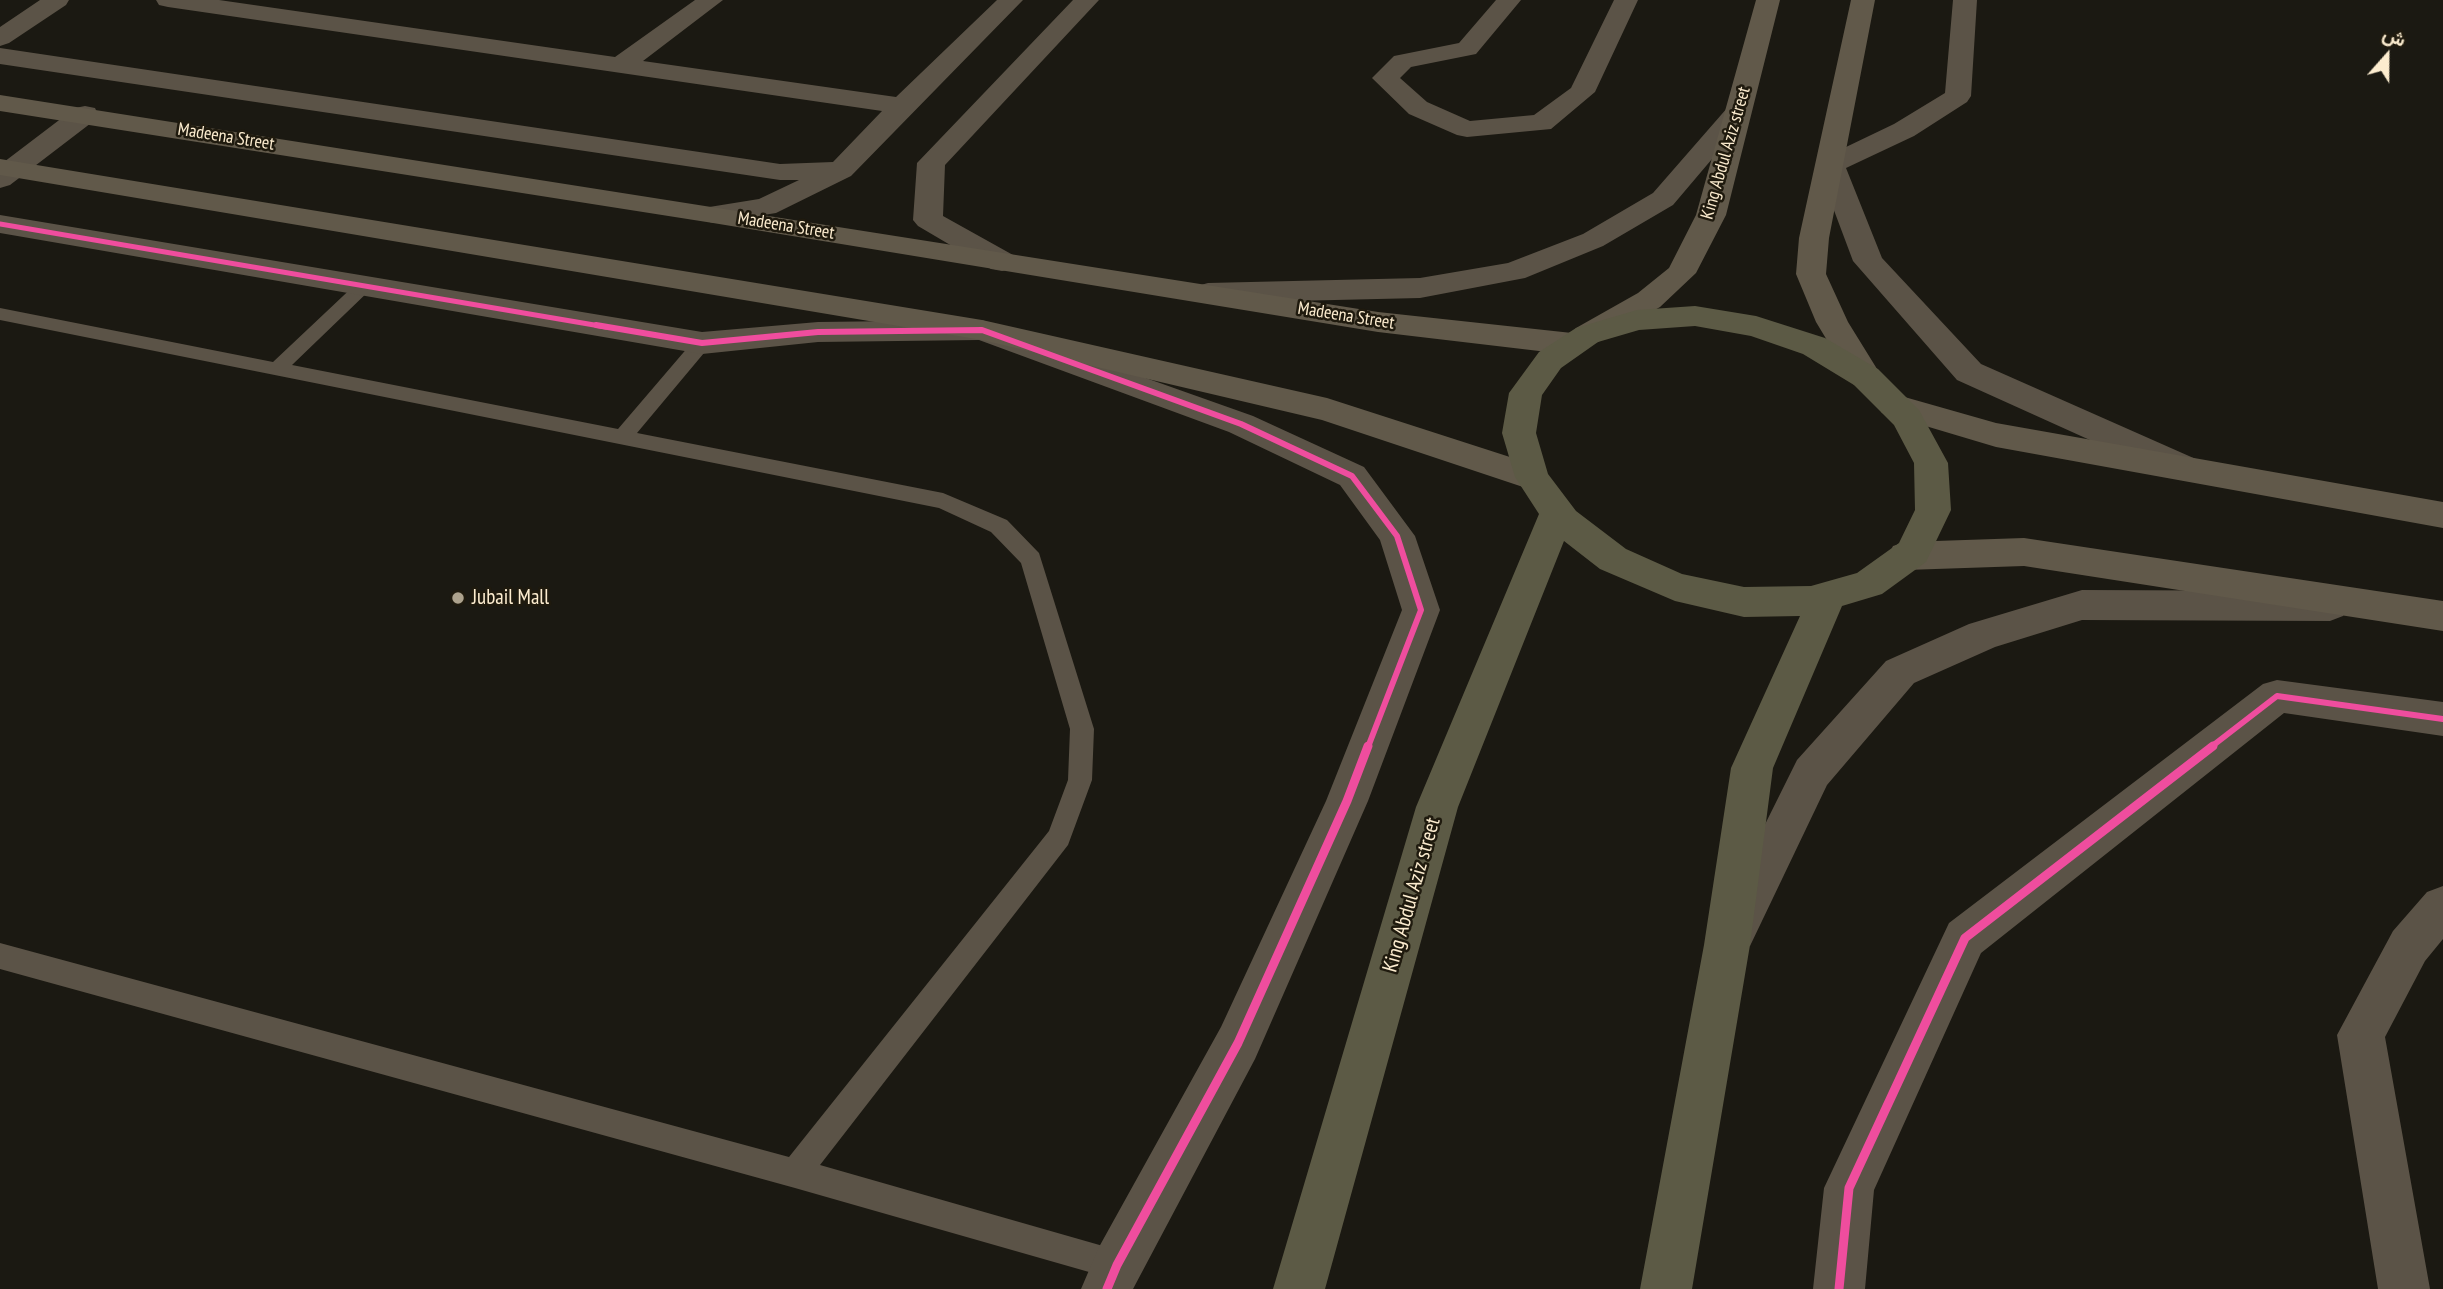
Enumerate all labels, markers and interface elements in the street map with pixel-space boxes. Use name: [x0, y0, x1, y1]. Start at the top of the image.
north arrow: [2352, 21, 2422, 91]
text: ش: [2380, 21, 2409, 52]
street label: King Abdul Aziz street: [1697, 84, 1755, 222]
street label: Madeena Street: [176, 119, 276, 155]
street label: Madeena Street: [736, 208, 836, 244]
street label: Madeena Street: [1296, 298, 1396, 334]
place label: Jubail Mall: [472, 585, 549, 611]
marker: Jubail Mall: [450, 590, 466, 606]
street label: King Abdul Aziz street: [1378, 815, 1446, 975]

